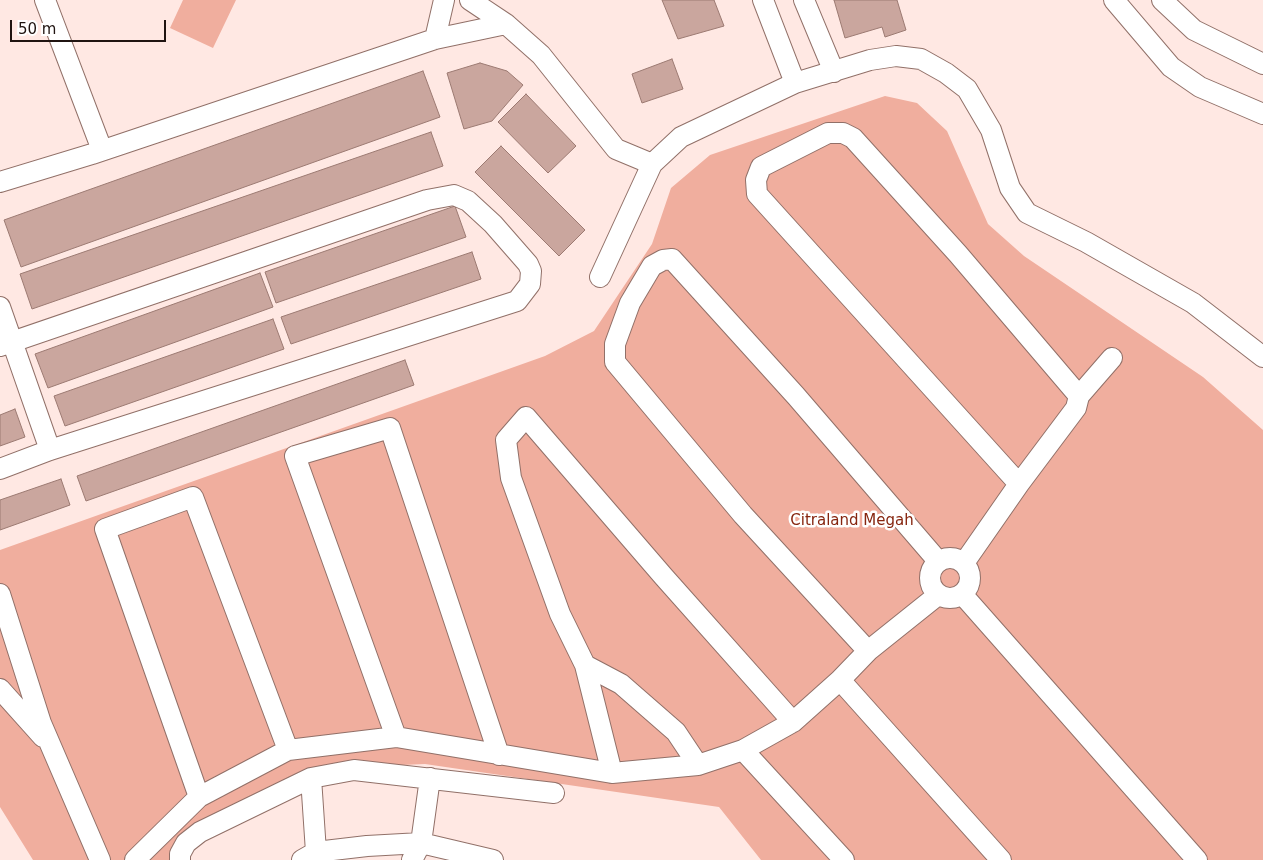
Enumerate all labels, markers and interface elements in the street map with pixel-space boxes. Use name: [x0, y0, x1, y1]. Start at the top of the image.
scale bar: [12, 10, 169, 42]
text: 50 m: [18, 20, 56, 38]
park label: Citraland Megah: [790, 512, 914, 530]

